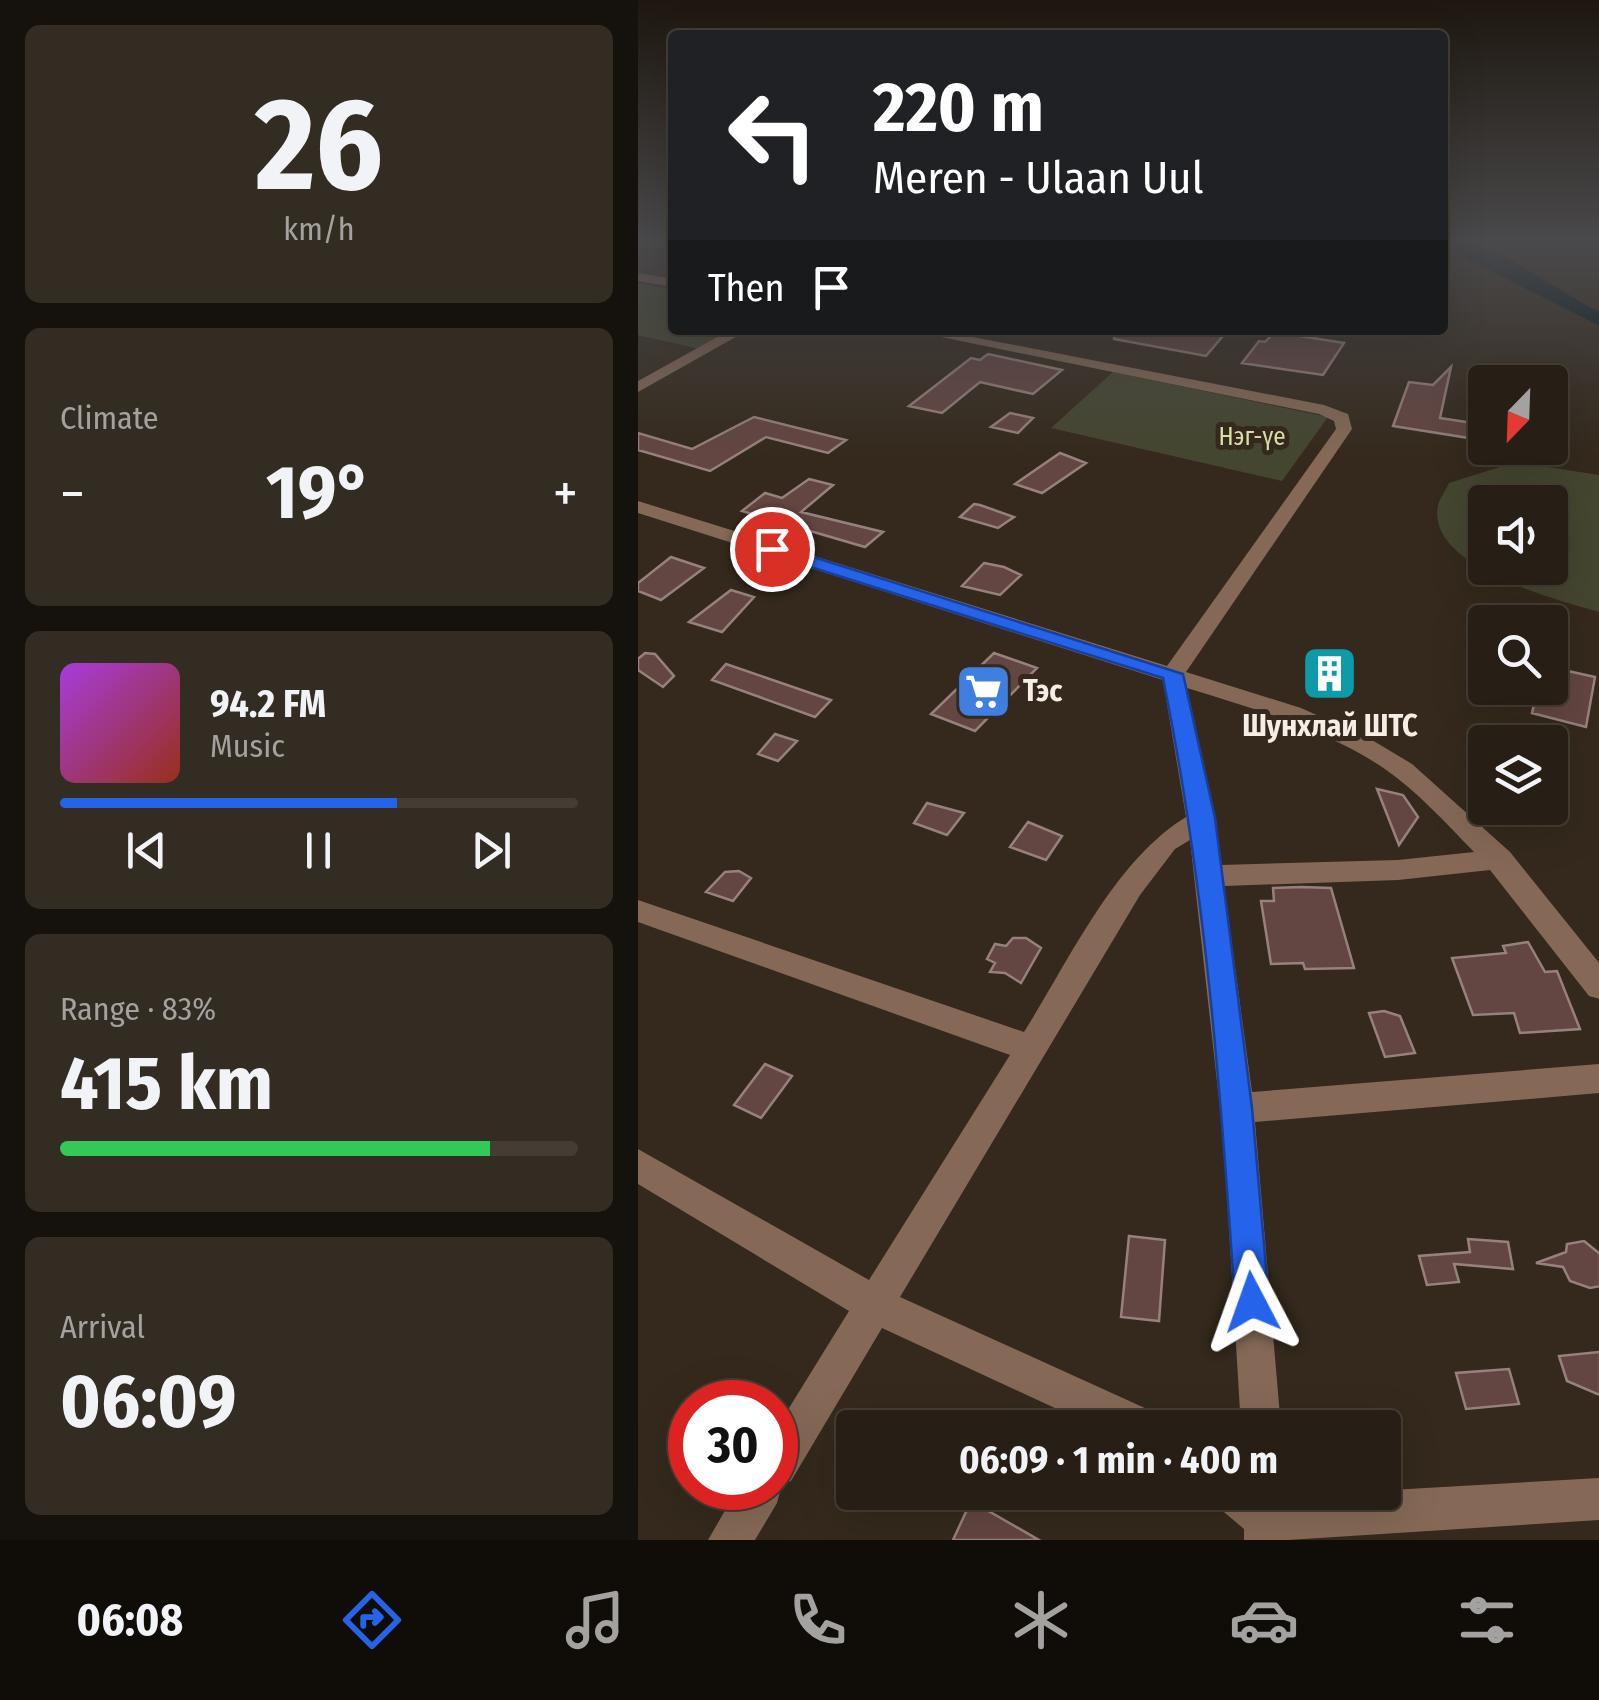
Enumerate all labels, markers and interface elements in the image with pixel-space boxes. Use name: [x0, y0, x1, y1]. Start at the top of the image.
text: 220 m: [873, 66, 1044, 150]
text: 26: [255, 67, 383, 223]
icon: left: [708, 70, 838, 200]
text: Meren - Ulaan Uul: [873, 151, 1204, 205]
text: km/h: [283, 210, 355, 248]
icon: arrive: [804, 260, 859, 315]
text: Then: [708, 265, 784, 311]
north arrow: [1468, 365, 1568, 465]
map controls: [1468, 365, 1568, 825]
text: Climate: [60, 399, 159, 437]
park label: Нэг-үе: [1218, 422, 1286, 452]
text: 19°: [266, 448, 372, 538]
text: −: [60, 461, 85, 527]
text: +: [553, 461, 578, 527]
button: sound: [1468, 485, 1568, 585]
pin: [730, 507, 815, 592]
icon: arrive: [745, 522, 800, 577]
button: search: [1468, 605, 1568, 705]
building icon: Шунхлай ШТС: [1300, 644, 1360, 704]
supermarket icon: Тэс: [954, 661, 1014, 721]
place label: Тэс: [1023, 673, 1063, 709]
text: 94.2 FM: [210, 681, 326, 727]
place label: Шунхлай ШТС: [1242, 708, 1418, 744]
button: layers: [1468, 725, 1568, 825]
text: Music: [210, 727, 285, 765]
icon: previous: [119, 823, 174, 878]
icon: pause: [291, 823, 346, 878]
icon: next: [464, 823, 519, 878]
text: Range · 83%: [60, 990, 216, 1028]
text: 415 km: [60, 1039, 273, 1129]
position arrow: [1200, 1250, 1304, 1354]
text: Arrival: [60, 1308, 145, 1346]
text: 06:09: [60, 1357, 236, 1447]
speed limit sign: 30: [668, 1380, 798, 1510]
text: 06:09 · 1 min · 400 m: [959, 1437, 1278, 1483]
icon: directions: [337, 1585, 407, 1655]
icon: music: [560, 1585, 630, 1655]
icon: phone: [783, 1585, 853, 1655]
icon: climate: [1006, 1585, 1076, 1655]
icon: car: [1229, 1585, 1299, 1655]
icon: filters: [1452, 1585, 1522, 1655]
text: 06:08: [77, 1593, 183, 1647]

